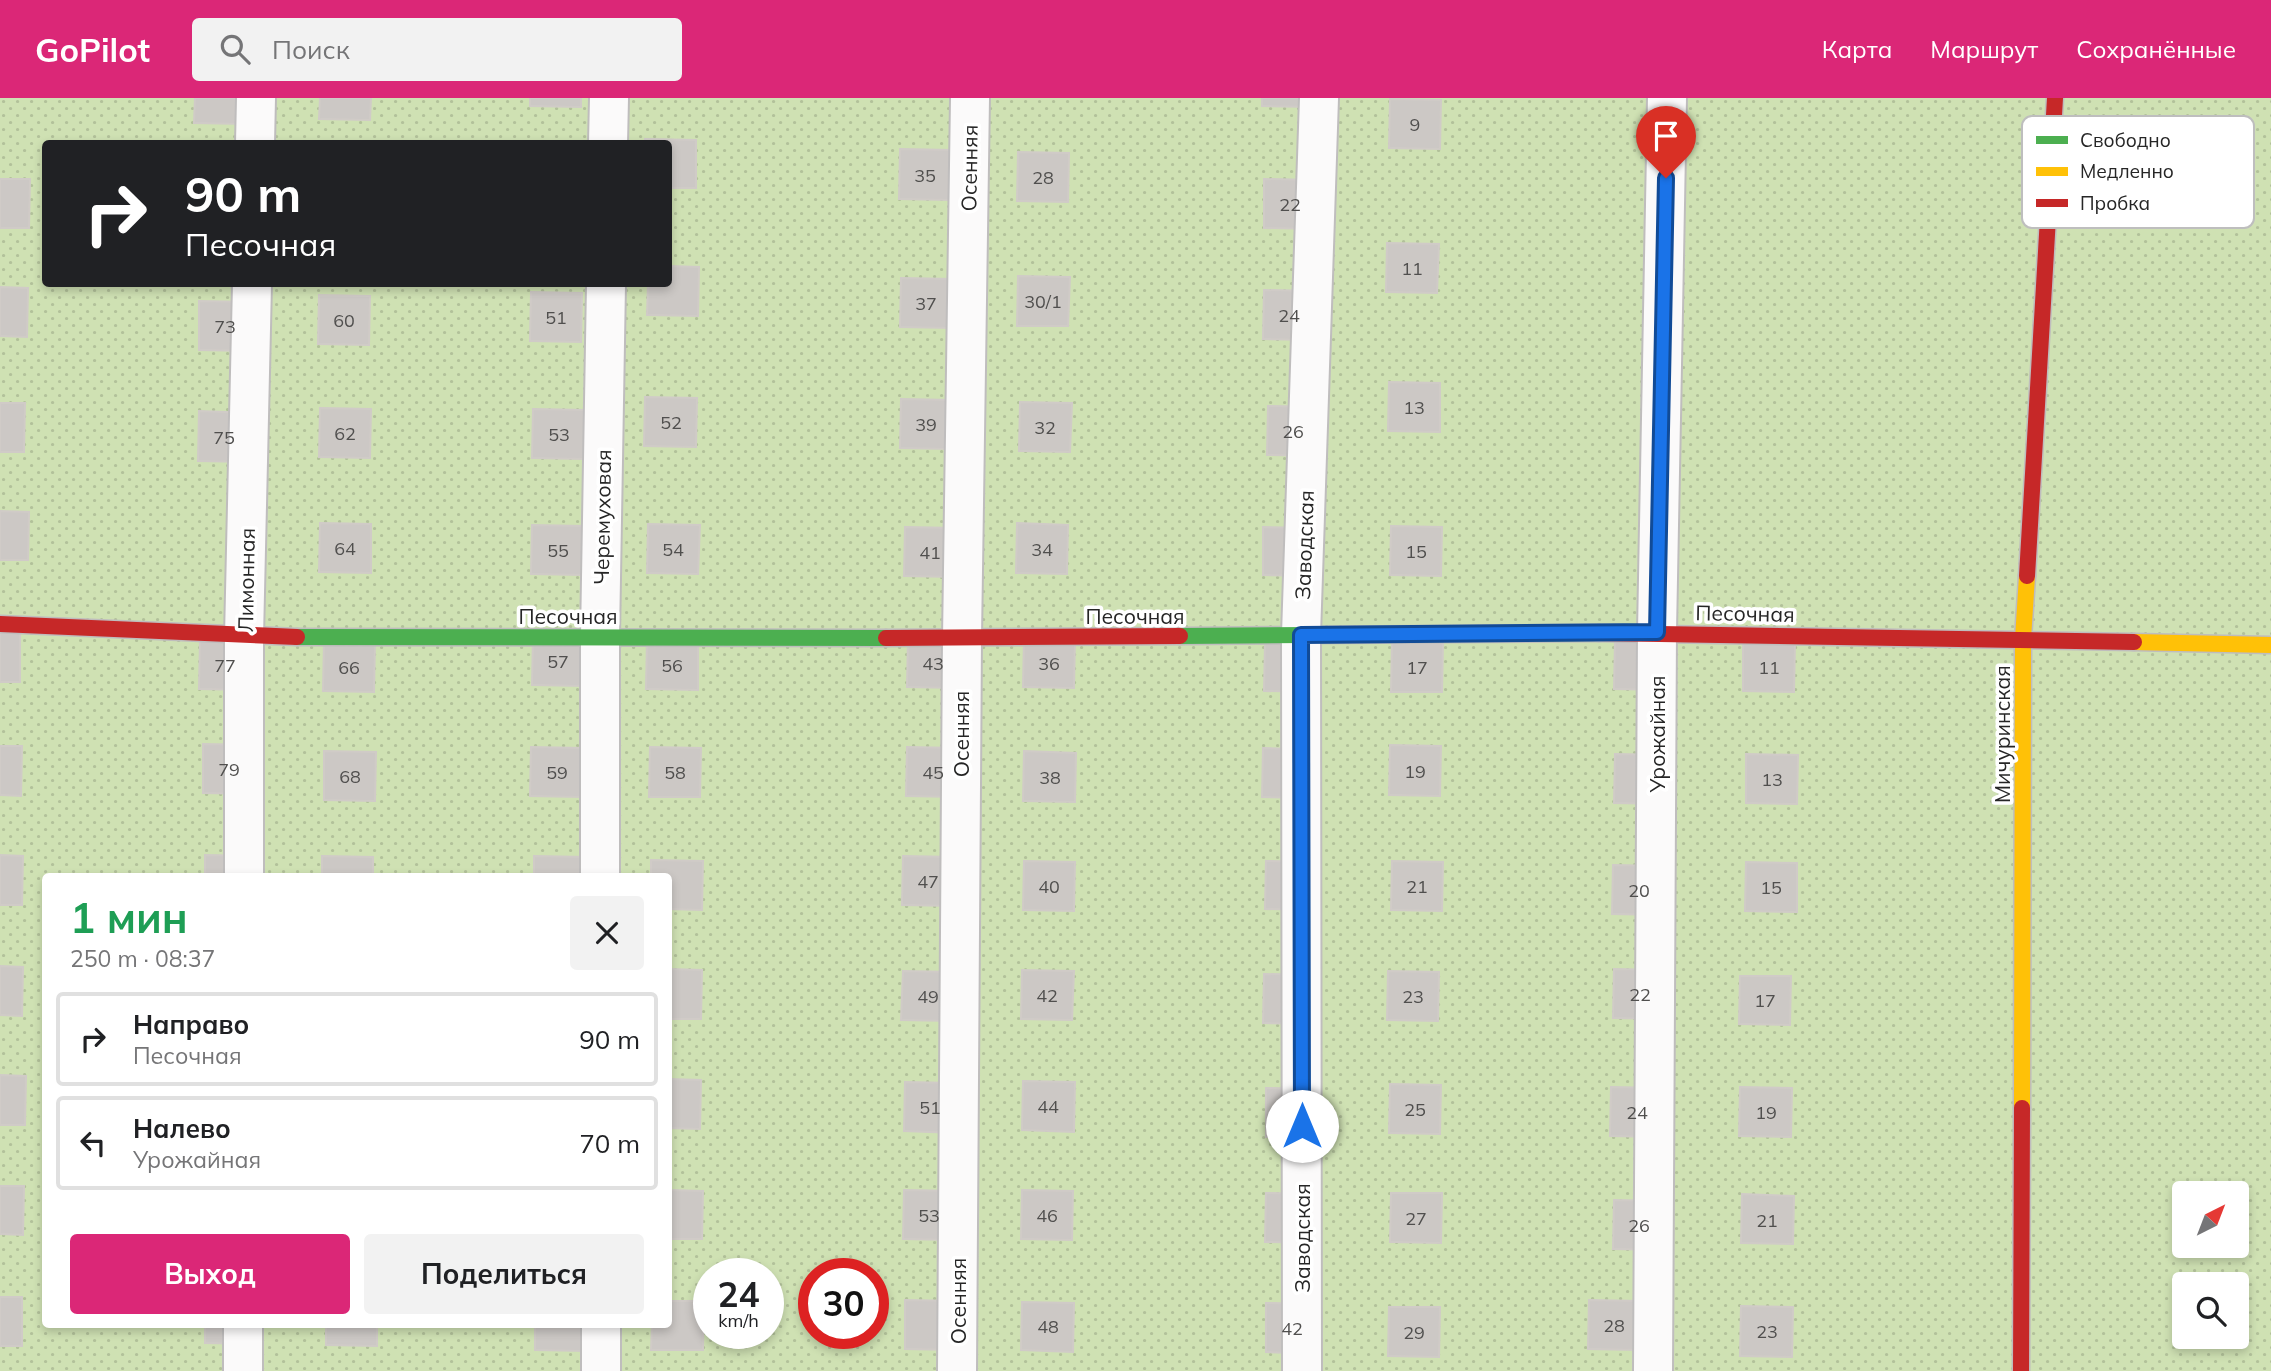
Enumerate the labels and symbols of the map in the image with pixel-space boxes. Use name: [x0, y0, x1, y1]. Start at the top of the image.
pin: [1636, 106, 1696, 178]
house number: 9: [1410, 113, 1420, 136]
legend: [2022, 116, 2254, 228]
street label: Осенняя: [955, 124, 983, 212]
text: Свободно: [2080, 128, 2171, 152]
text: Медленно: [2080, 159, 2174, 183]
house number: 35: [914, 164, 936, 187]
house number: 28: [1032, 166, 1054, 189]
text: Пробка: [2080, 191, 2150, 215]
house number: 22: [1279, 193, 1301, 216]
house number: 11: [1401, 257, 1423, 280]
house number: 30/1: [1024, 290, 1062, 313]
house number: 37: [915, 292, 937, 315]
house number: 24: [1278, 304, 1300, 327]
house number: 51: [545, 306, 567, 329]
house number: 60: [333, 309, 355, 332]
house number: 73: [214, 315, 236, 338]
house number: 13: [1403, 396, 1425, 419]
house number: 52: [660, 411, 682, 434]
house number: 39: [915, 413, 937, 436]
house number: 32: [1034, 416, 1056, 439]
house number: 26: [1282, 420, 1304, 443]
house number: 62: [334, 422, 356, 445]
house number: 53: [548, 423, 570, 446]
house number: 75: [213, 426, 235, 449]
street label: Черемуховая: [588, 449, 616, 585]
street label: Заводская: [1289, 490, 1319, 600]
street label: Лимонная: [232, 528, 260, 632]
house number: 64: [334, 537, 356, 560]
house number: 54: [662, 538, 684, 561]
house number: 34: [1031, 538, 1053, 561]
house number: 55: [547, 539, 569, 562]
house number: 15: [1405, 540, 1427, 563]
house number: 41: [919, 541, 941, 564]
street label: Песочная: [1695, 599, 1795, 627]
street label: Песочная: [518, 603, 618, 629]
street label: Песочная: [1085, 603, 1185, 629]
house number: 57: [547, 650, 569, 673]
house number: 43: [922, 652, 944, 675]
house number: 36: [1038, 652, 1060, 675]
house number: 77: [214, 654, 236, 677]
house number: 56: [661, 654, 683, 677]
house number: 66: [338, 656, 360, 679]
house number: 17: [1406, 656, 1428, 679]
house number: 11: [1758, 656, 1780, 679]
street label: Мичуринская: [1989, 665, 2015, 803]
street label: Урожайная: [1644, 675, 1670, 794]
street label: Осенняя: [948, 691, 974, 777]
house number: 79: [218, 758, 240, 781]
house number: 19: [1404, 760, 1426, 783]
house number: 59: [546, 761, 568, 784]
house number: 58: [664, 761, 686, 784]
house number: 45: [922, 761, 944, 784]
house number: 68: [339, 765, 361, 788]
house number: 38: [1039, 766, 1061, 789]
house number: 13: [1761, 768, 1783, 791]
house number: 47: [917, 870, 939, 893]
house number: 40: [1038, 875, 1060, 898]
house number: 21: [1406, 875, 1428, 898]
house number: 15: [1760, 876, 1782, 899]
house number: 20: [1628, 879, 1650, 902]
house number: 22: [1629, 983, 1651, 1006]
house number: 42: [1036, 984, 1058, 1007]
house number: 49: [917, 985, 939, 1008]
house number: 23: [1402, 985, 1424, 1008]
house number: 17: [1754, 989, 1776, 1012]
position arrow: [1265, 1089, 1339, 1163]
house number: 44: [1037, 1095, 1059, 1118]
house number: 51: [919, 1096, 941, 1119]
house number: 25: [1404, 1098, 1426, 1121]
house number: 24: [1626, 1101, 1648, 1124]
house number: 19: [1755, 1101, 1777, 1124]
north arrow: [2172, 1181, 2249, 1258]
street label: Заводская: [1289, 1183, 1315, 1293]
house number: 53: [918, 1204, 940, 1227]
house number: 46: [1036, 1204, 1058, 1227]
house number: 27: [1405, 1207, 1427, 1230]
house number: 21: [1756, 1209, 1778, 1232]
house number: 26: [1628, 1214, 1650, 1237]
speed limit sign: 30: [798, 1258, 889, 1349]
street label: Осенняя: [945, 1258, 971, 1344]
house number: 28: [1603, 1314, 1625, 1337]
house number: 48: [1037, 1315, 1059, 1338]
house number: 42: [1281, 1317, 1303, 1340]
house number: 23: [1756, 1320, 1778, 1343]
house number: 29: [1403, 1321, 1425, 1344]

